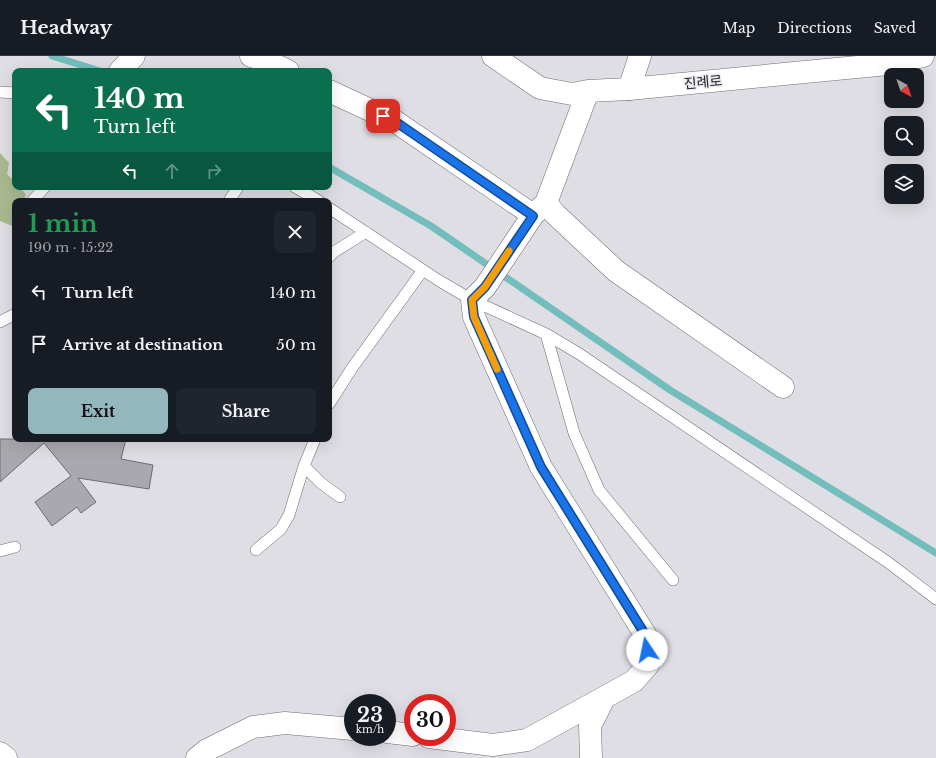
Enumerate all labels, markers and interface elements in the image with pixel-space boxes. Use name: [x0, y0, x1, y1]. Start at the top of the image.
text: Headway: [20, 16, 112, 39]
text: Map: [723, 19, 755, 37]
text: Directions: [777, 19, 852, 37]
text: Saved: [874, 19, 916, 37]
north arrow: [884, 68, 924, 108]
map controls: [884, 68, 924, 204]
street label: 진례로: [683, 71, 723, 93]
text: 140 m: [94, 81, 184, 116]
icon: left: [28, 84, 80, 136]
pin: [366, 99, 400, 133]
icon: arrive: [372, 105, 394, 127]
text: Turn left: [94, 116, 176, 138]
button: search: [884, 116, 924, 156]
icon: left: [119, 160, 141, 182]
icon: ahead: [161, 160, 183, 182]
icon: right: [203, 160, 225, 182]
button: layers: [884, 164, 924, 204]
text: 1 min: [28, 209, 98, 238]
button: close: [274, 211, 316, 253]
text: 190 m · 15:22: [28, 239, 113, 256]
icon: left: [28, 281, 50, 303]
text: Turn left: [62, 283, 133, 302]
text: 140 m: [269, 283, 316, 302]
icon: arrive: [28, 333, 50, 355]
text: Arrive at destination: [62, 335, 223, 354]
text: 50 m: [276, 335, 316, 354]
button: Exit: [28, 388, 168, 434]
button: Share: [176, 388, 316, 434]
position arrow: [626, 629, 668, 671]
speed limit sign: 30: [404, 694, 456, 746]
text: 23: [357, 703, 383, 727]
text: km/h: [356, 723, 384, 736]

